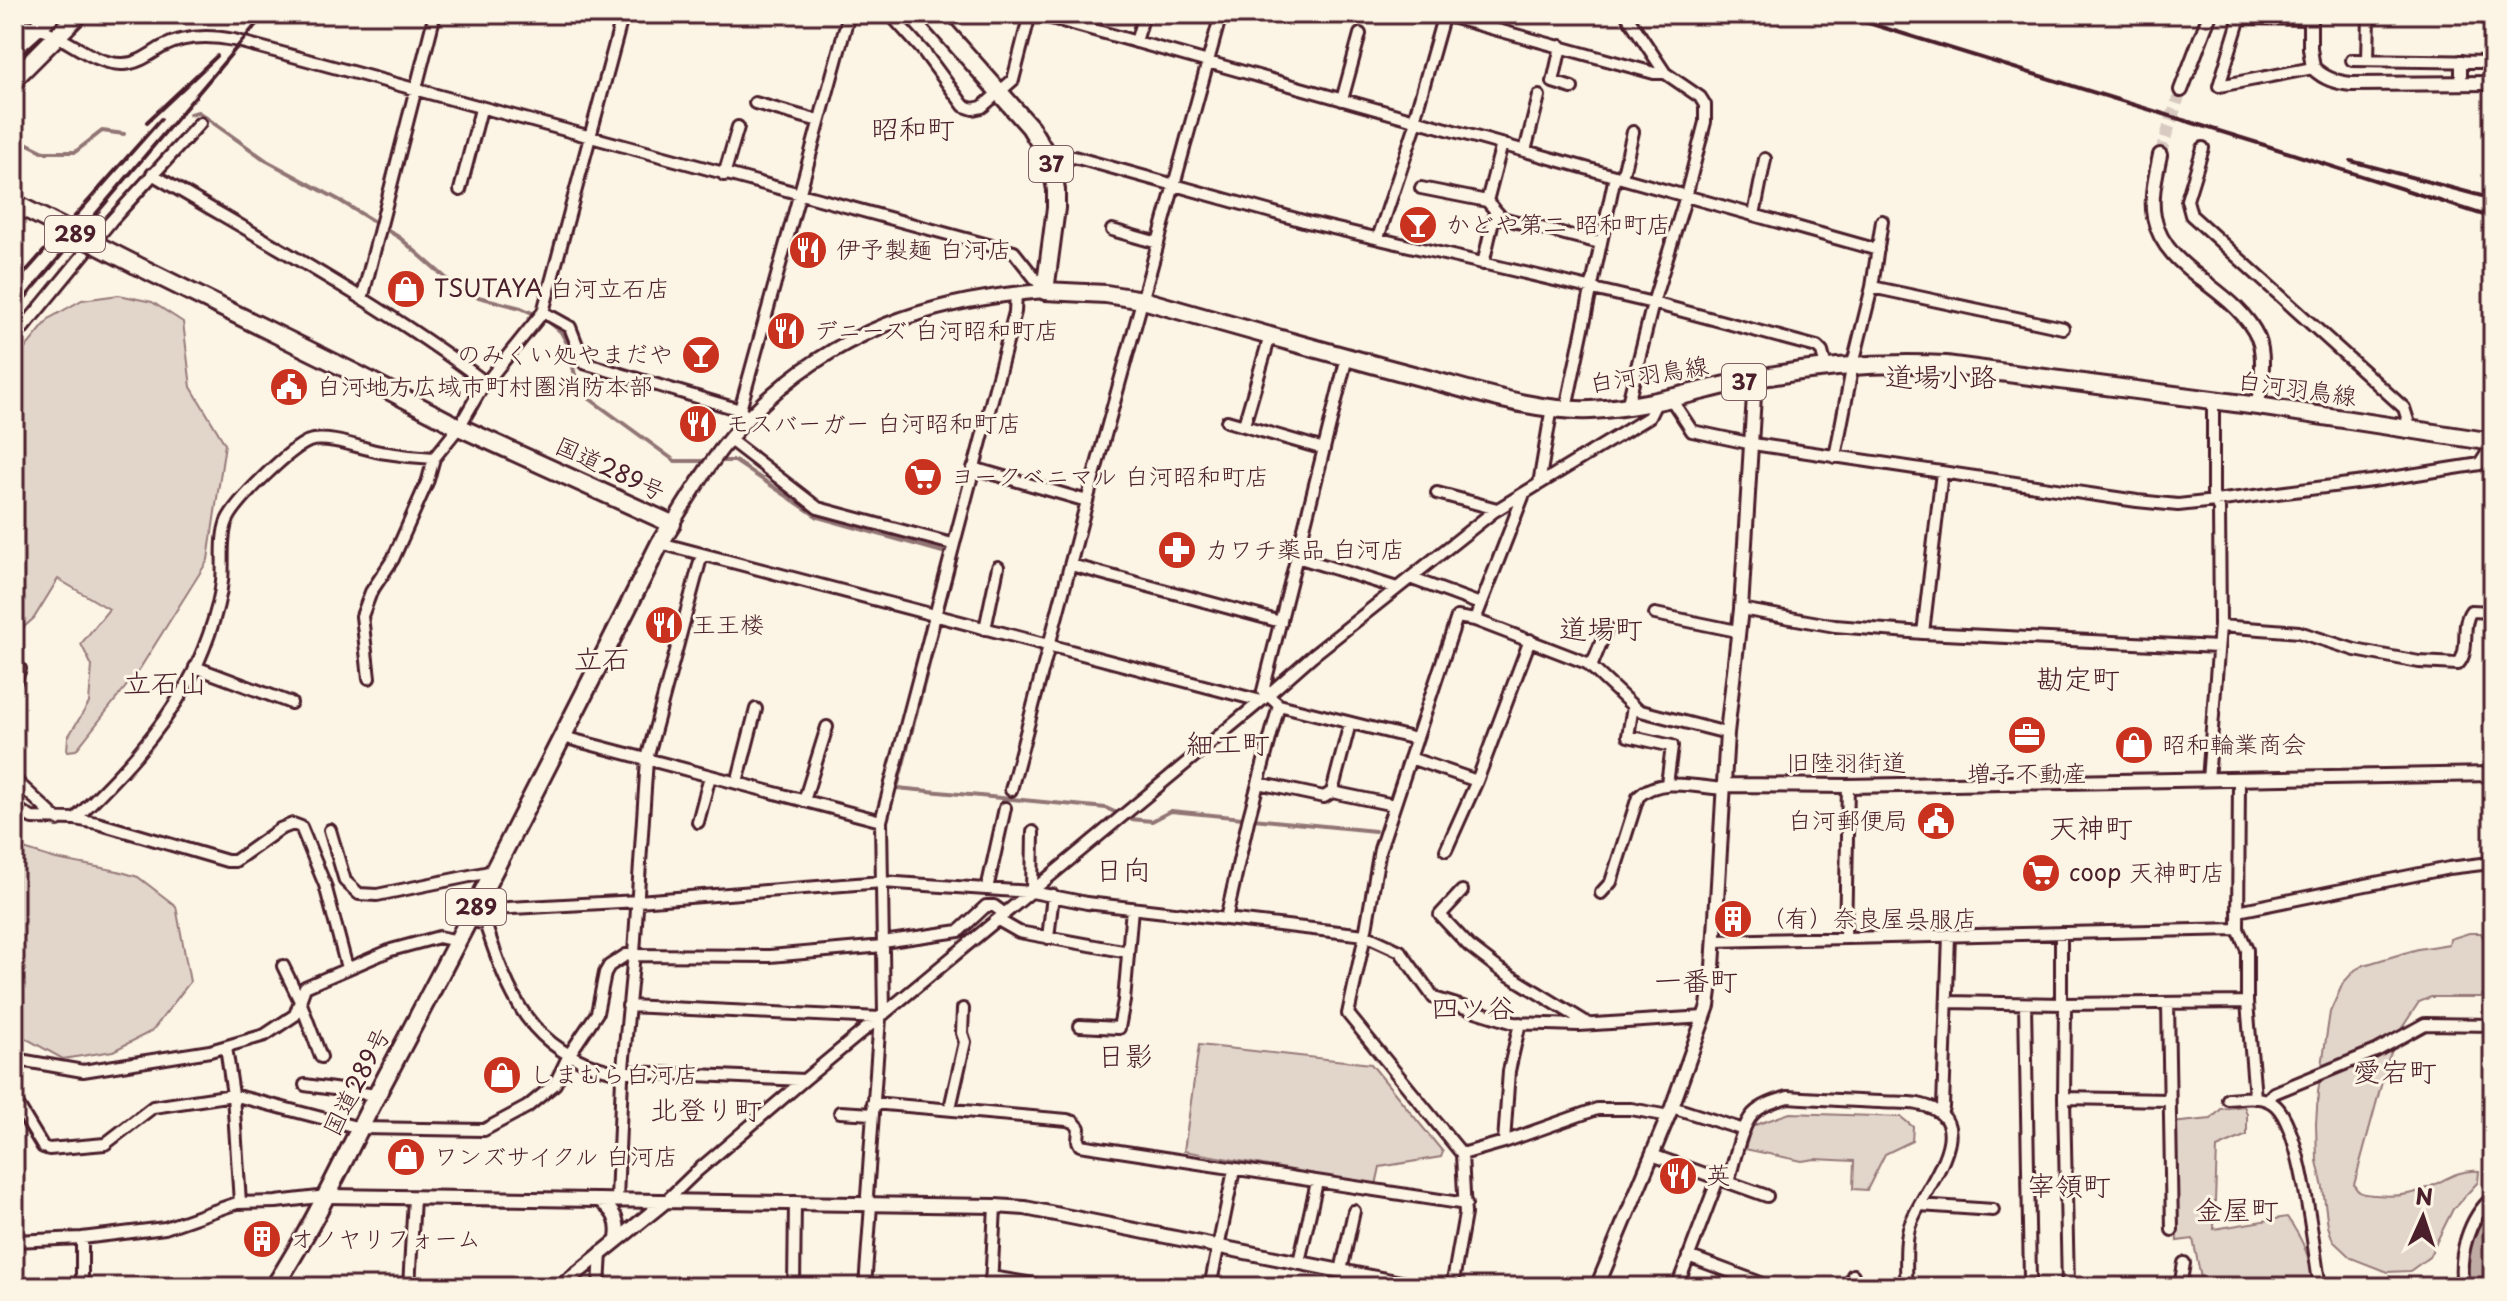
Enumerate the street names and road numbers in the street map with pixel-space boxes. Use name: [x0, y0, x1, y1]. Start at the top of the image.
road number: 37: [1029, 146, 1073, 182]
road number: 289: [45, 216, 105, 252]
street label: 白河羽鳥線: [1587, 346, 1711, 400]
street label: 白河羽鳥線: [2235, 361, 2359, 413]
road number: 37: [1722, 364, 1766, 400]
street label: 国道289号: [550, 426, 672, 508]
street label: 旧陸羽街道: [1786, 743, 1906, 779]
road number: 289: [446, 889, 506, 925]
street label: 国道289号: [312, 1020, 398, 1142]

